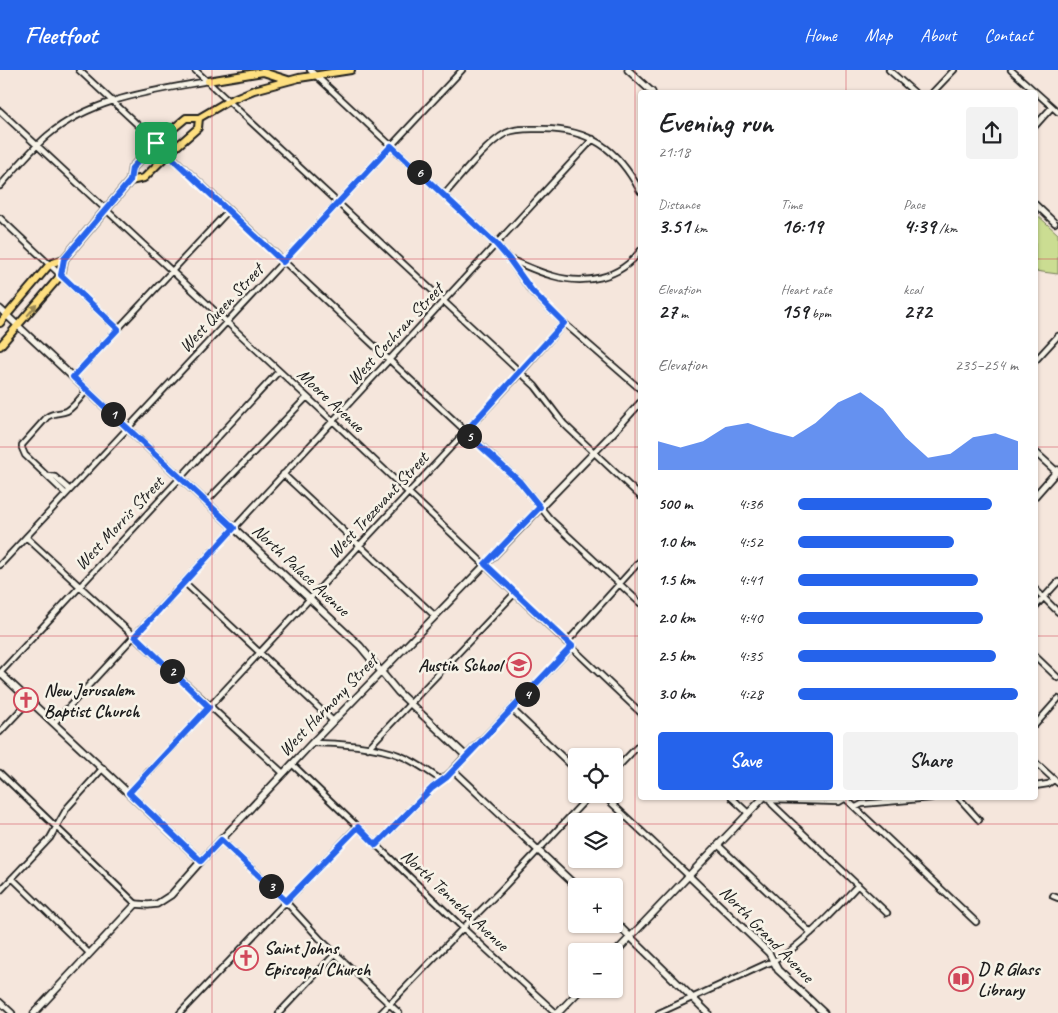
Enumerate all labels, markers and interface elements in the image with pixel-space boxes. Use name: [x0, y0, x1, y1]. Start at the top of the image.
text: Fleetfoot: [25, 20, 97, 50]
text: Home: [804, 24, 837, 46]
text: Map: [865, 24, 892, 46]
text: About: [920, 24, 956, 46]
text: Contact: [984, 24, 1033, 46]
text: Evening run: [658, 105, 773, 140]
button: share: [966, 107, 1018, 159]
pin: [135, 122, 177, 164]
icon: arrive: [142, 129, 170, 157]
text: 21:18: [658, 142, 690, 162]
pin: 6: [406, 160, 432, 184]
text: 6: [416, 164, 423, 181]
text: Distance: [658, 196, 700, 213]
text: Time: [781, 196, 802, 213]
text: Pace: [903, 196, 925, 213]
text: 3.51: [658, 213, 690, 239]
text: 16:19: [781, 213, 823, 239]
text: 4:39: [903, 213, 936, 239]
text: km: [690, 220, 707, 237]
text: /km: [936, 220, 957, 237]
street label: West Queen Street: [174, 257, 270, 357]
street label: West Cochran Street: [342, 276, 450, 389]
text: Elevation: [658, 281, 701, 298]
text: Heart rate: [781, 281, 832, 298]
text: kcal: [903, 281, 922, 298]
text: 27: [658, 298, 677, 324]
text: 159: [781, 298, 808, 324]
text: 272: [903, 298, 932, 324]
one-way arrow: [27, 303, 38, 316]
text: m: [677, 305, 688, 322]
text: bpm: [808, 305, 831, 322]
text: Elevation: [658, 355, 707, 375]
text: 235–254 m: [955, 355, 1018, 375]
street label: Moore Avenue: [293, 363, 370, 437]
pin: 1: [100, 402, 126, 426]
text: 1: [110, 406, 117, 423]
pin: 5: [456, 424, 482, 448]
text: 5: [466, 428, 473, 445]
street label: West Trezevant Street: [323, 446, 434, 563]
street label: West Morris Street: [70, 470, 169, 575]
text: 500 m: [658, 494, 692, 514]
text: 4:36: [738, 494, 763, 514]
street label: North Palace Avenue: [248, 519, 355, 621]
text: 1.0 km: [658, 532, 695, 552]
text: 4:52: [738, 532, 763, 552]
text: 1.5 km: [658, 570, 695, 590]
text: 4:41: [738, 570, 763, 590]
text: 2.0 km: [658, 608, 695, 628]
text: 4:40: [738, 608, 763, 628]
text: 2.5 km: [658, 646, 695, 666]
text: 4:35: [738, 646, 763, 666]
street label: West Harmony Street: [274, 647, 384, 761]
school or university icon: Austin School: [506, 652, 532, 678]
place label: Austin School: [418, 654, 506, 676]
pin: 2: [160, 658, 184, 684]
text: 2: [169, 663, 176, 680]
place label: New Jerusalem Baptist Church: [44, 679, 140, 722]
pin: 4: [514, 682, 540, 706]
text: 3.0 km: [658, 684, 695, 704]
text: 4:28: [738, 684, 763, 704]
text: 4: [524, 686, 531, 703]
church icon: New Jerusalem Baptist Church: [13, 687, 39, 713]
button: Save: [658, 732, 833, 790]
button: Share: [843, 732, 1018, 790]
map controls: [568, 748, 623, 998]
button: locate: [568, 748, 623, 803]
button: layers: [568, 813, 623, 868]
street label: North Tenneha Avenue: [397, 845, 514, 956]
pin: 3: [258, 874, 284, 898]
text: 3: [268, 878, 275, 895]
button: +: [568, 878, 623, 933]
street label: North Grand Avenue: [715, 881, 820, 988]
place label: Saint Johns Episcopal Church: [264, 937, 371, 980]
button: −: [568, 943, 623, 998]
church icon: Saint Johns Episcopal Church: [233, 945, 259, 971]
place label: D R Glass Library: [978, 958, 1041, 1001]
library icon: D R Glass Library: [948, 966, 974, 992]

